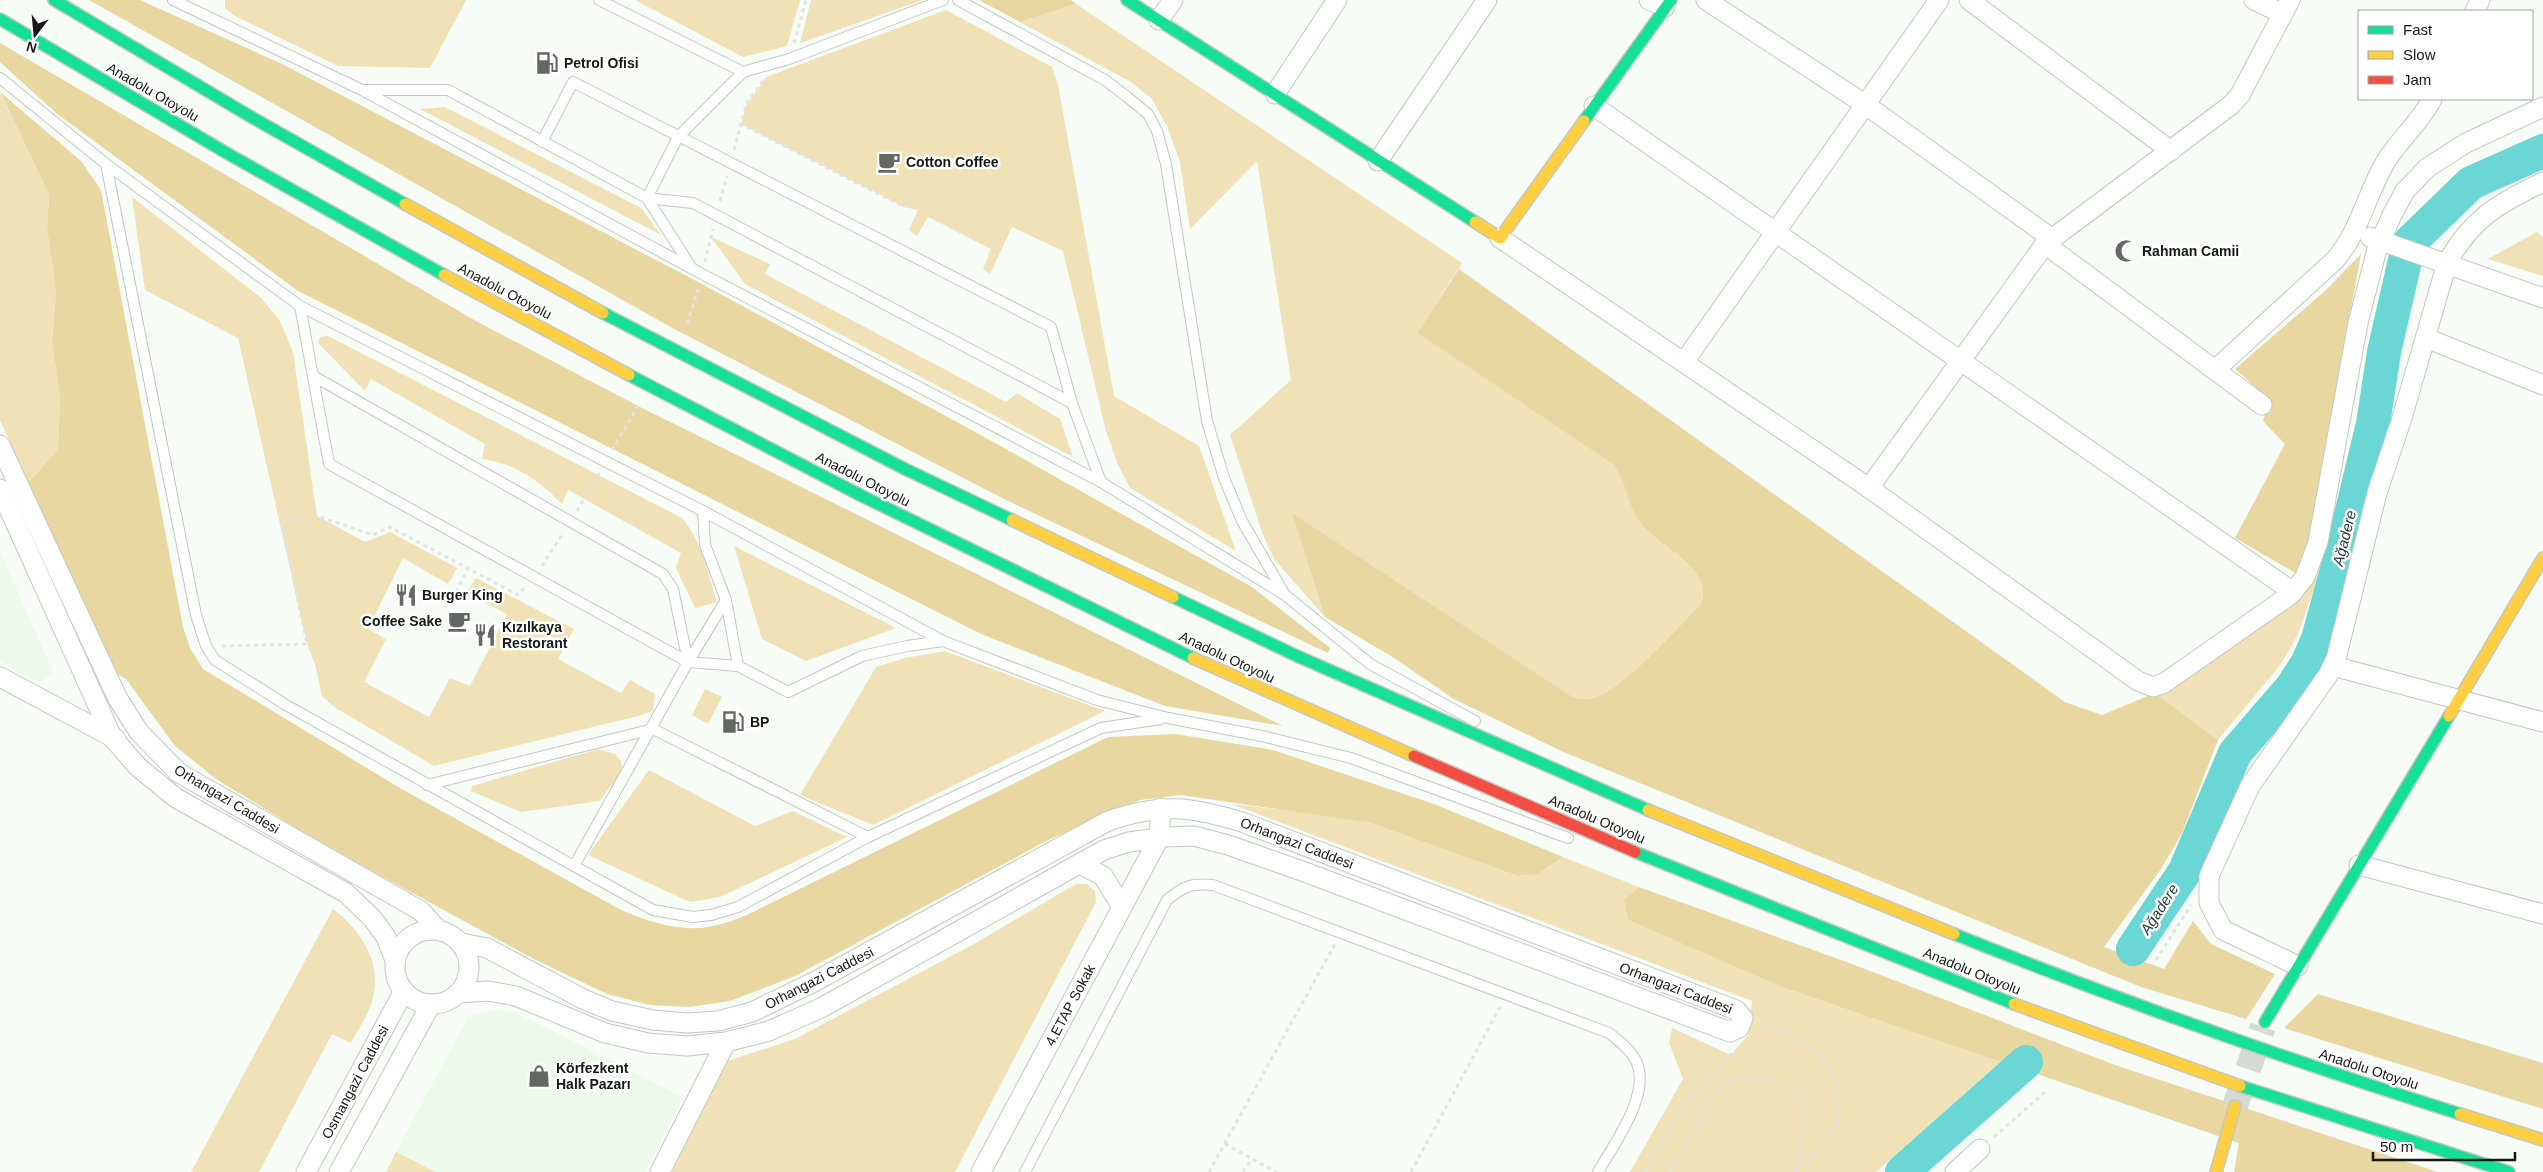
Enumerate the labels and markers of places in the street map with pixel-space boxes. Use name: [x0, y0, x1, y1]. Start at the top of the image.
fuel station icon: Petrol Ofisi: [534, 50, 560, 76]
place label: Petrol Ofisi: [564, 55, 639, 71]
cafe icon: Cotton Coffee: [876, 149, 902, 175]
place label: Cotton Coffee: [906, 154, 999, 170]
mosque icon: Rahman Camii: [2113, 238, 2139, 264]
place label: Rahman Camii: [2142, 243, 2239, 259]
restaurant icon: Burger King: [393, 582, 419, 608]
place label: Burger King: [422, 587, 503, 603]
cafe icon: Coffee Sake: [446, 608, 472, 634]
place label: Coffee Sake: [362, 613, 442, 629]
place label: Kızılkaya Restorant: [502, 619, 568, 651]
restaurant icon: Kızılkaya Restorant: [472, 622, 498, 648]
fuel station icon: BP: [720, 709, 746, 735]
place label: BP: [750, 714, 769, 730]
place label: Körfezkent Halk Pazarı: [556, 1060, 631, 1092]
shop icon: Körfezkent Halk Pazarı: [526, 1063, 552, 1089]

